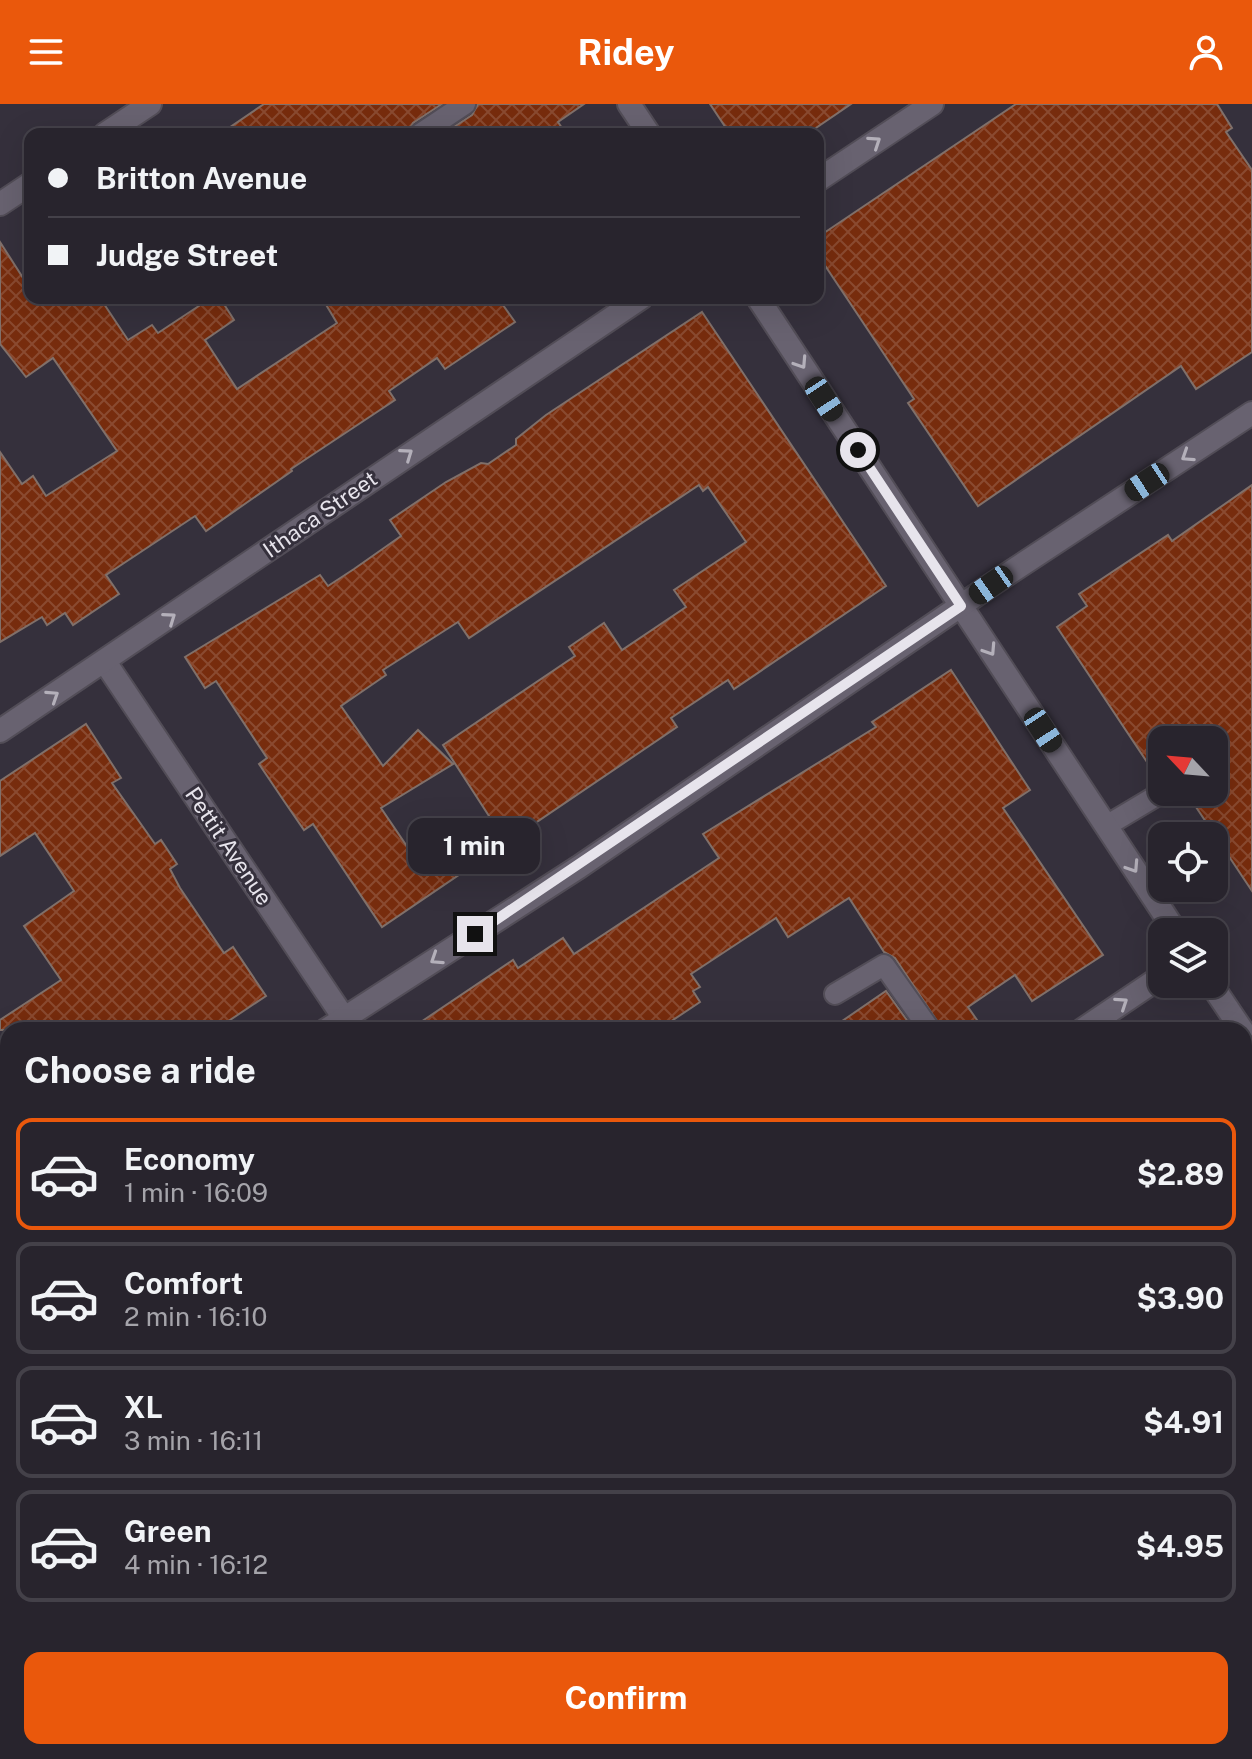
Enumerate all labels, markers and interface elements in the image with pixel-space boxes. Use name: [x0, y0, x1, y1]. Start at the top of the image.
icon: menu: [24, 30, 68, 74]
icon: person: [1184, 30, 1228, 74]
text: Ridey: [578, 31, 675, 73]
one-way arrow: [866, 137, 881, 152]
text: Britton Avenue: [96, 160, 307, 196]
text: Judge Street: [96, 237, 278, 273]
one-way arrow: [791, 354, 806, 369]
car: [801, 372, 847, 426]
route start: [840, 432, 876, 468]
one-way arrow: [1181, 446, 1196, 461]
one-way arrow: [398, 449, 412, 464]
car: [1120, 459, 1174, 505]
street label: Ithaca Street: [258, 465, 382, 563]
car: [964, 561, 1018, 609]
one-way arrow: [161, 612, 175, 627]
one-way arrow: [981, 641, 996, 656]
one-way arrow: [44, 691, 58, 706]
car: [1020, 703, 1066, 757]
north arrow: [1148, 726, 1228, 806]
map controls: [1148, 726, 1228, 998]
street label: Pettit Avenue: [180, 782, 278, 910]
callout: 1 min: [409, 818, 541, 874]
button: locate: [1148, 822, 1228, 902]
text: 1 min: [443, 830, 505, 861]
one-way arrow: [1124, 859, 1139, 873]
route end: [457, 916, 493, 952]
button: layers: [1148, 918, 1228, 998]
one-way arrow: [430, 949, 445, 964]
one-way arrow: [1113, 998, 1127, 1013]
text: Choose a ride: [24, 1049, 256, 1091]
icon: car: [28, 1138, 100, 1210]
text: Economy: [124, 1141, 255, 1177]
text: $2.89: [1137, 1156, 1224, 1192]
text: 1 min · 16:09: [124, 1177, 268, 1208]
icon: car: [28, 1262, 100, 1334]
text: Comfort: [124, 1265, 243, 1301]
text: $3.90: [1137, 1280, 1224, 1316]
text: 2 min · 16:10: [124, 1301, 267, 1332]
icon: car: [28, 1386, 100, 1458]
text: XL: [124, 1389, 163, 1425]
text: $4.91: [1143, 1404, 1224, 1440]
text: 3 min · 16:11: [124, 1425, 263, 1456]
icon: car: [28, 1510, 100, 1582]
text: Green: [124, 1513, 211, 1549]
text: $4.95: [1136, 1528, 1224, 1564]
text: 4 min · 16:12: [124, 1549, 268, 1580]
button: Confirm: [24, 1652, 1228, 1744]

